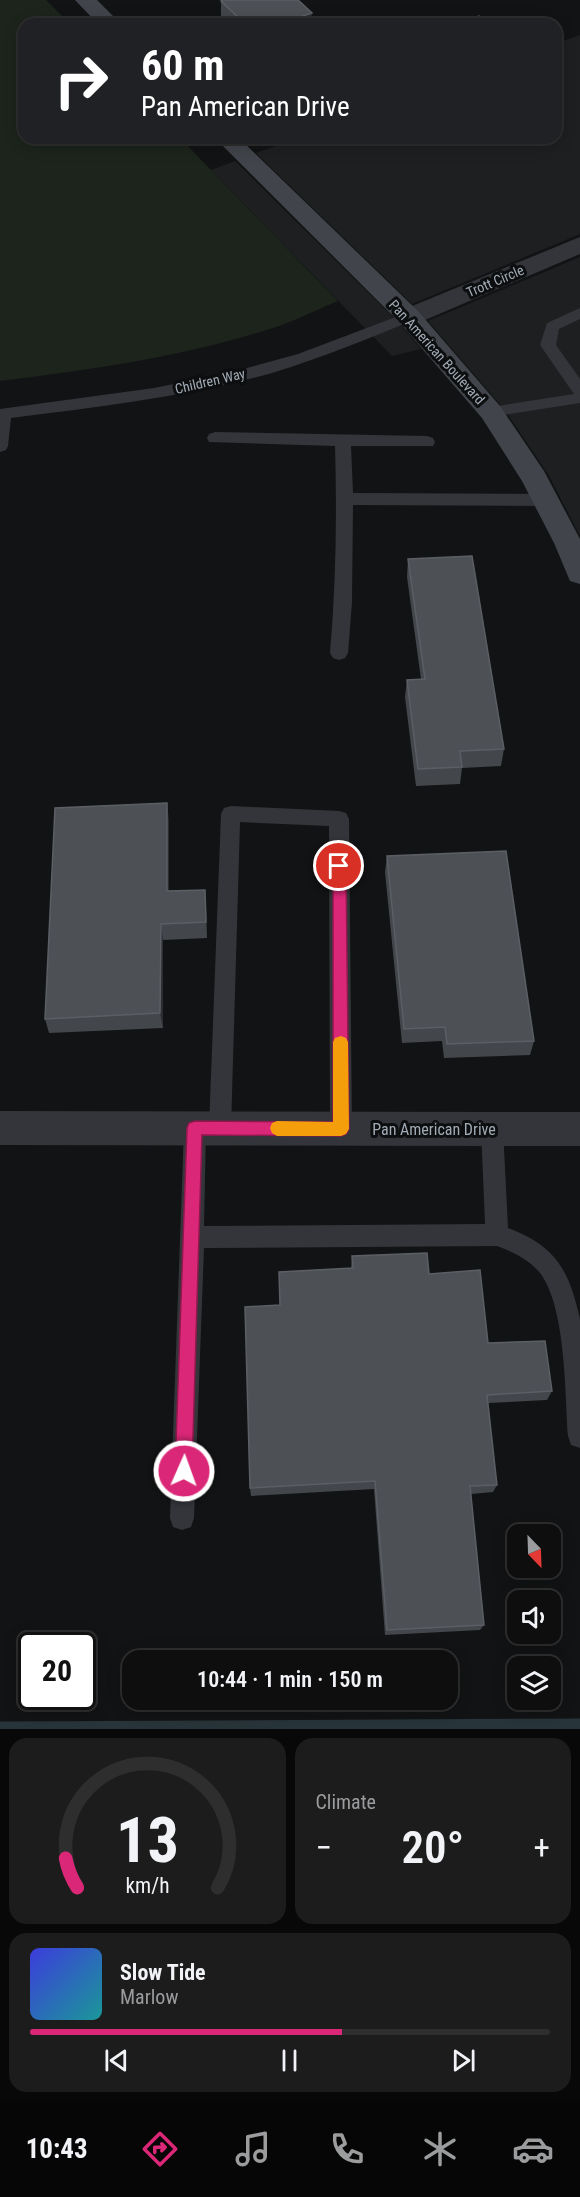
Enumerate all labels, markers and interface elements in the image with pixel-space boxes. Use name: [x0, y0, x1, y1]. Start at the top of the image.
text: 60 m: [141, 41, 224, 90]
icon: right: [42, 42, 120, 120]
text: Pan American Drive: [141, 91, 350, 123]
street label: Trott Circle: [464, 262, 527, 300]
street label: Pan American Boulevard: [386, 296, 488, 408]
street label: Children Way: [173, 365, 247, 397]
pin: [313, 840, 364, 891]
icon: arrive: [322, 849, 355, 882]
street label: Pan American Drive: [372, 1120, 496, 1139]
position arrow: [152, 1439, 216, 1503]
north arrow: [507, 1524, 561, 1578]
map controls: [507, 1524, 561, 1710]
button: sound: [507, 1590, 561, 1644]
speed limit sign: 20: [18, 1632, 96, 1710]
button: layers: [507, 1656, 561, 1710]
text: 10:44 · 1 min · 150 m: [197, 1667, 383, 1692]
text: Climate: [316, 1790, 376, 1814]
text: 13: [116, 1804, 179, 1877]
text: 20°: [401, 1821, 464, 1874]
text: −: [316, 1828, 332, 1867]
text: +: [534, 1828, 550, 1867]
text: km/h: [125, 1873, 169, 1898]
text: Slow Tide: [120, 1960, 206, 1985]
text: Marlow: [120, 1985, 178, 2009]
icon: previous: [100, 2044, 133, 2077]
icon: pause: [273, 2044, 306, 2077]
icon: next: [447, 2044, 480, 2077]
icon: directions: [139, 2128, 181, 2170]
icon: music: [232, 2128, 274, 2170]
icon: phone: [326, 2128, 368, 2170]
icon: climate: [419, 2128, 461, 2170]
icon: car: [512, 2128, 554, 2170]
text: 10:43: [26, 2133, 88, 2165]

